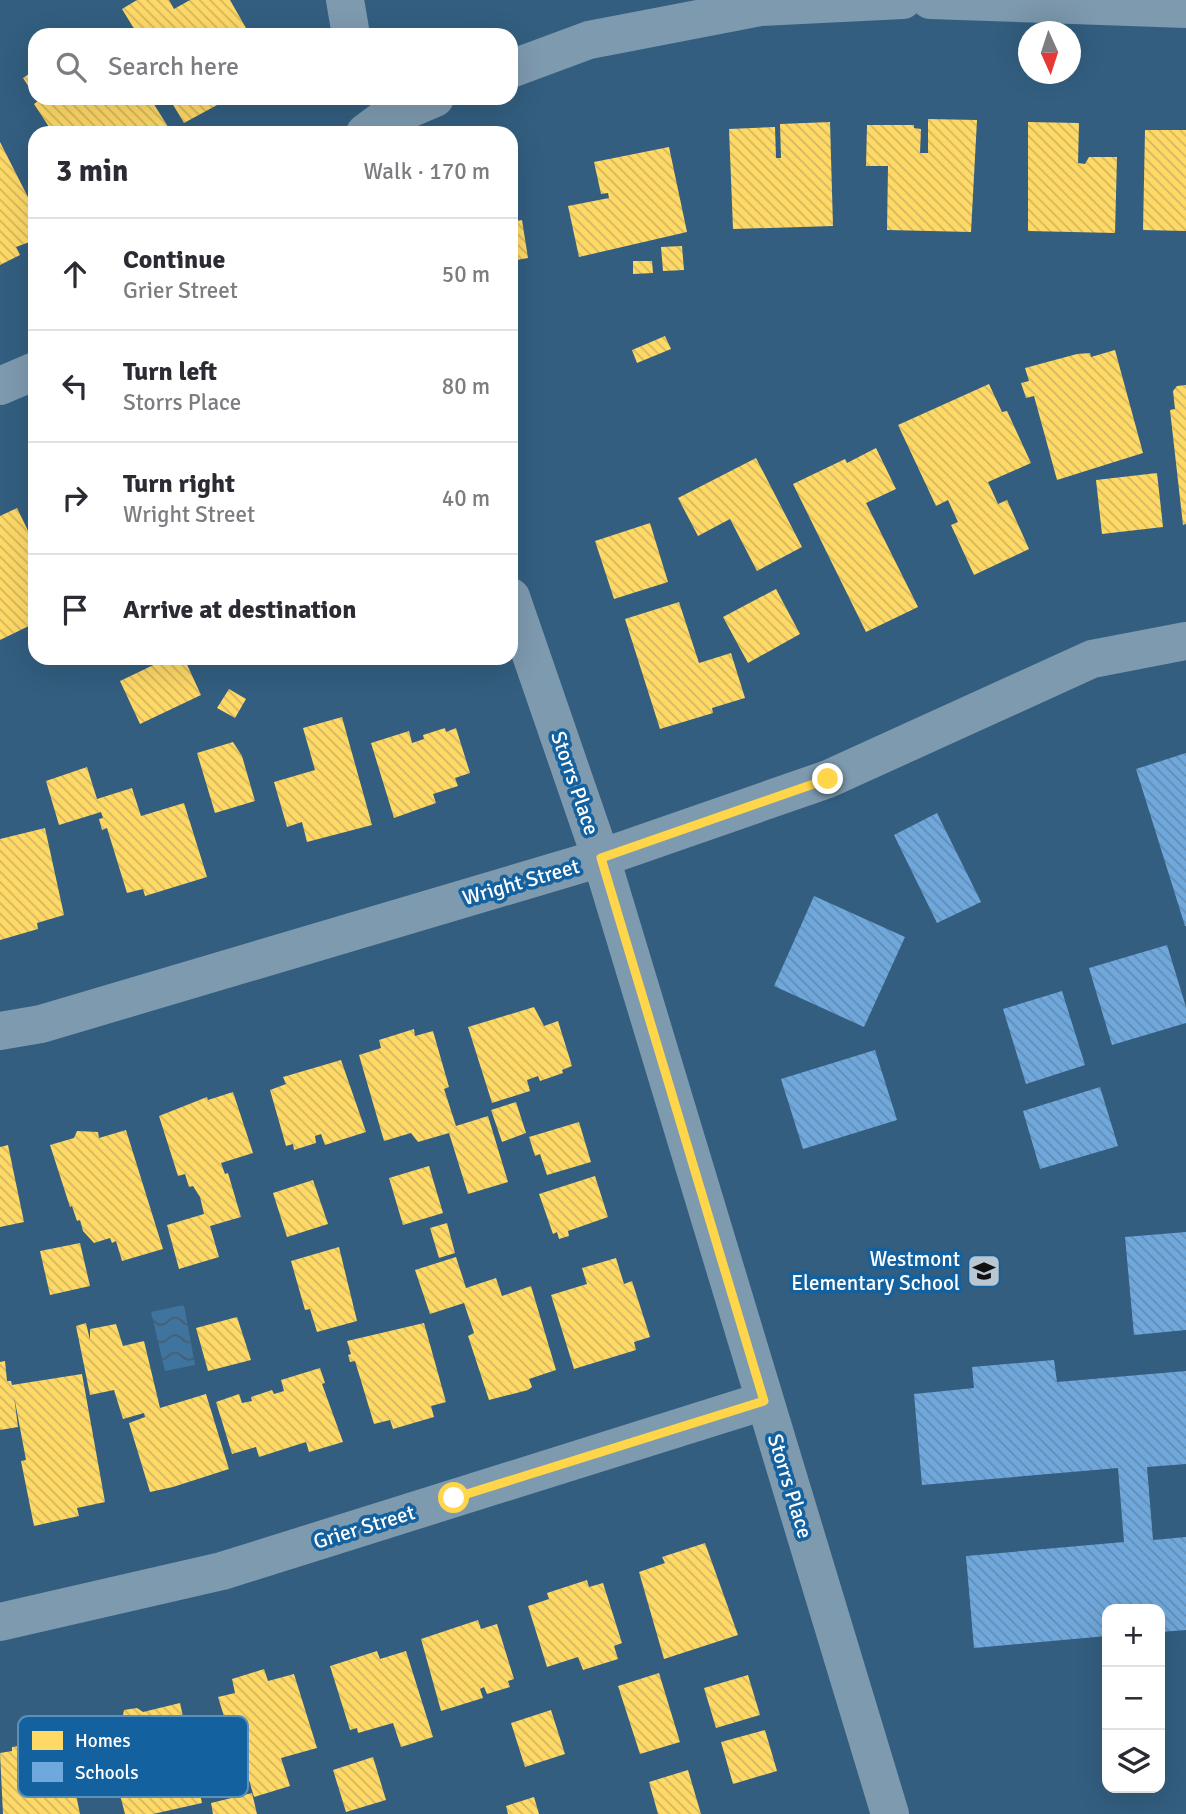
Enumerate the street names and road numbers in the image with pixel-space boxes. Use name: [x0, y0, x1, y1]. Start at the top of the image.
street label: Storrs Place: [545, 728, 605, 838]
street label: Wright Street: [460, 853, 582, 911]
street label: Storrs Place: [762, 1431, 818, 1541]
street label: Grier Street: [310, 1499, 418, 1555]

